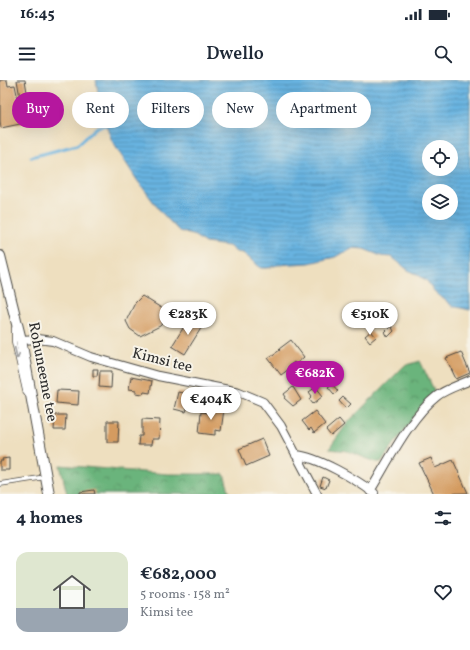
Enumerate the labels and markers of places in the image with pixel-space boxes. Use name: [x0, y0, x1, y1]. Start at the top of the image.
pin: €283K: [160, 302, 216, 336]
pin: €510K: [342, 302, 398, 336]
pin: €682K: [287, 361, 343, 395]
pin: €404K: [183, 387, 239, 421]

